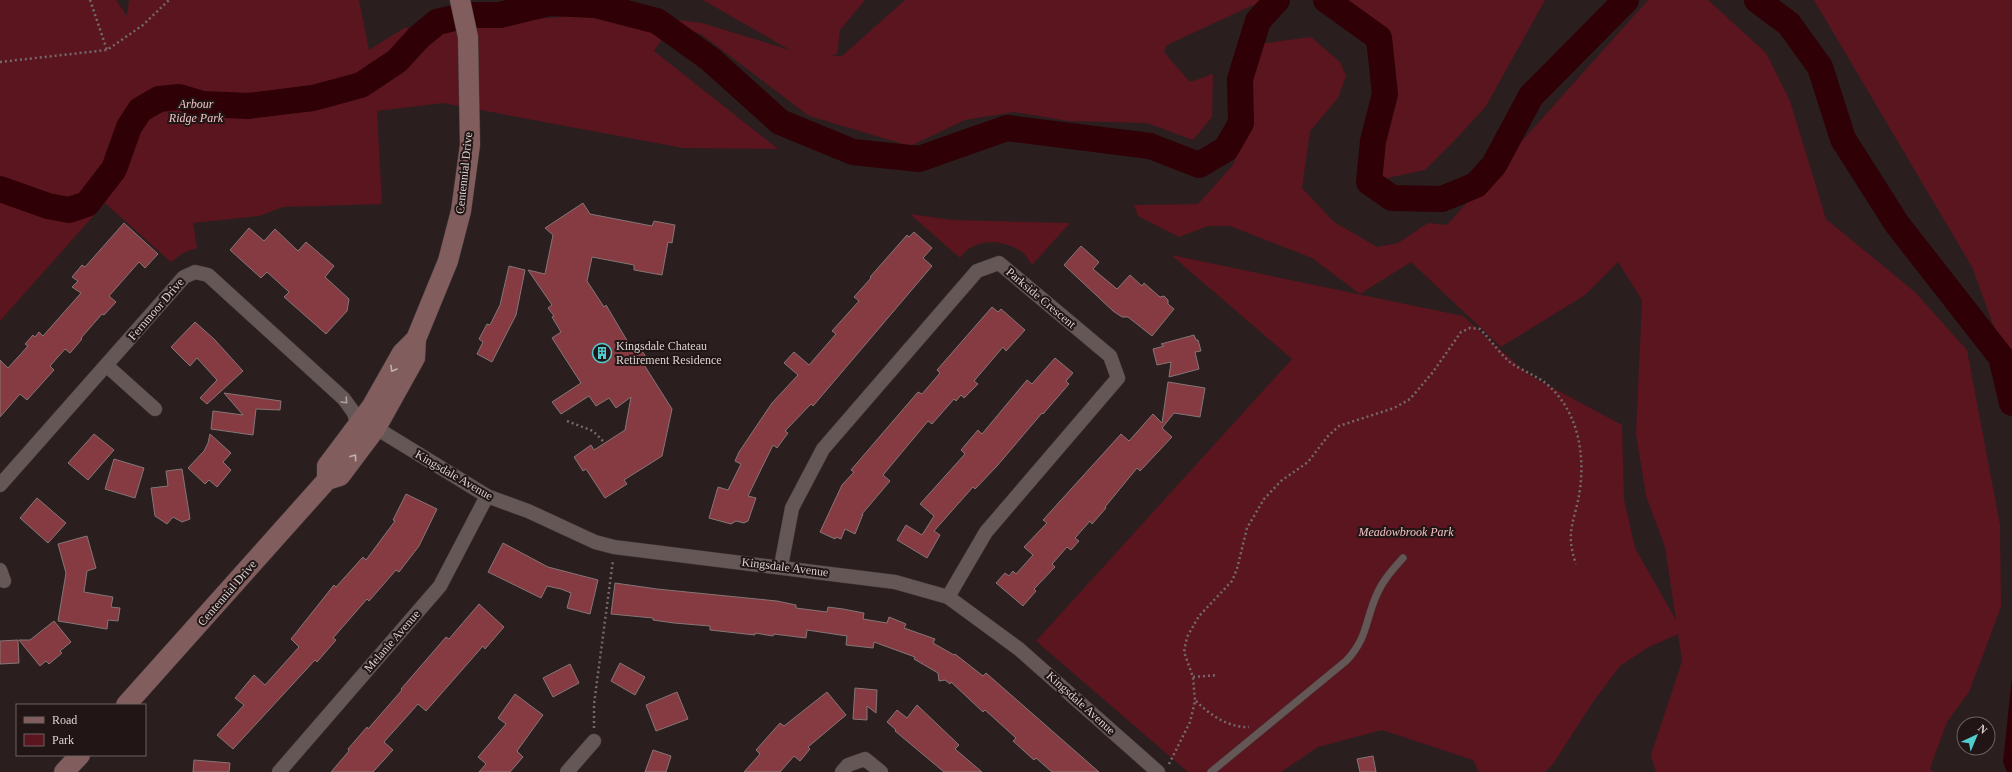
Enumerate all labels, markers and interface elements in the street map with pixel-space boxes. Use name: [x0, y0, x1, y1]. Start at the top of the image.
park label: Arbour Ridge Park: [168, 97, 224, 125]
street label: Centennial Drive: [453, 131, 475, 215]
street label: Parkside Crescent: [1003, 265, 1079, 332]
street label: Fernmoor Drive: [125, 275, 187, 343]
place label: Kingsdale Chateau Retirement Residence: [616, 339, 722, 367]
building icon: Kingsdale Chateau Retirement Residence: [591, 342, 613, 364]
one-way arrow: [390, 365, 397, 373]
one-way arrow: [341, 396, 348, 404]
street label: Kingsdale Avenue: [413, 447, 495, 503]
one-way arrow: [349, 455, 356, 462]
park label: Meadowbrook Park: [1357, 525, 1454, 539]
street label: Kingsdale Avenue: [741, 555, 829, 579]
street label: Centennial Drive: [195, 557, 259, 629]
street label: Melanie Avenue: [361, 607, 423, 675]
street label: Kingsdale Avenue: [1044, 669, 1118, 737]
legend: [16, 704, 146, 756]
text: Road: [52, 713, 77, 727]
north arrow: [1956, 716, 1996, 756]
text: N: [1976, 722, 1990, 736]
text: Park: [52, 733, 74, 747]

